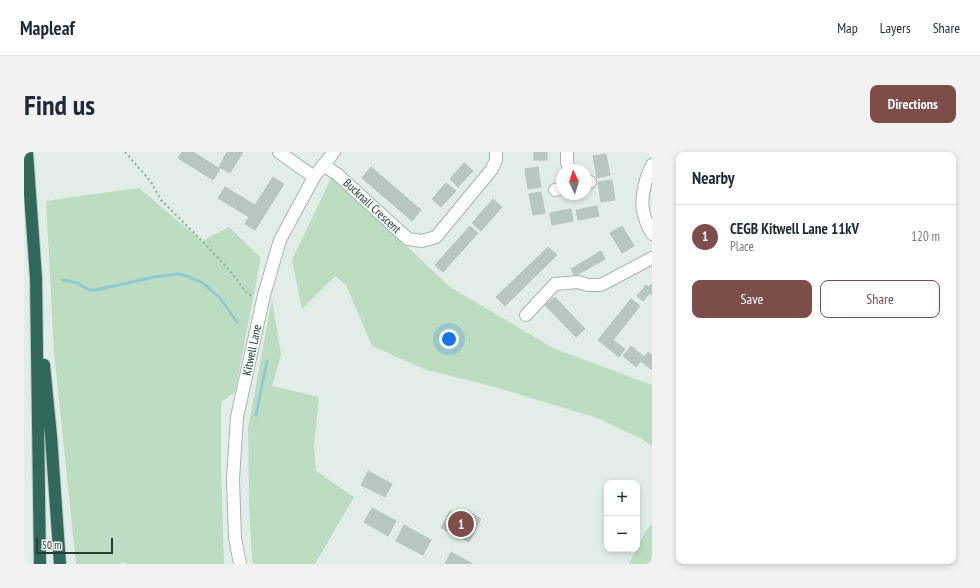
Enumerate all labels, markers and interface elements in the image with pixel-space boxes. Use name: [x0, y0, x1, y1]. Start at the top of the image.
text: Mapleaf: [20, 16, 75, 40]
text: Map: [837, 19, 858, 37]
text: Layers: [880, 19, 911, 37]
text: Share: [933, 19, 960, 37]
button: Directions: [870, 85, 956, 123]
text: Find us: [24, 86, 95, 123]
north arrow: [556, 164, 592, 200]
text: Nearby: [692, 167, 735, 189]
street label: Bucknall Crescent: [340, 175, 405, 237]
text: CEGB Kitwell Lane 11kV: [730, 219, 859, 238]
text: 1: [702, 228, 708, 245]
text: 120 m: [911, 228, 940, 245]
text: Place: [730, 238, 754, 255]
button: Save: [692, 280, 812, 318]
button: Share: [820, 280, 940, 318]
street label: Kitwell Lane: [239, 323, 264, 377]
your location: [439, 329, 459, 349]
map controls: [604, 480, 640, 552]
button: +: [604, 480, 640, 516]
pin: 1: [448, 509, 474, 539]
button: −: [604, 516, 640, 552]
scale bar: [36, 536, 113, 555]
text: 50 m: [42, 538, 61, 552]

